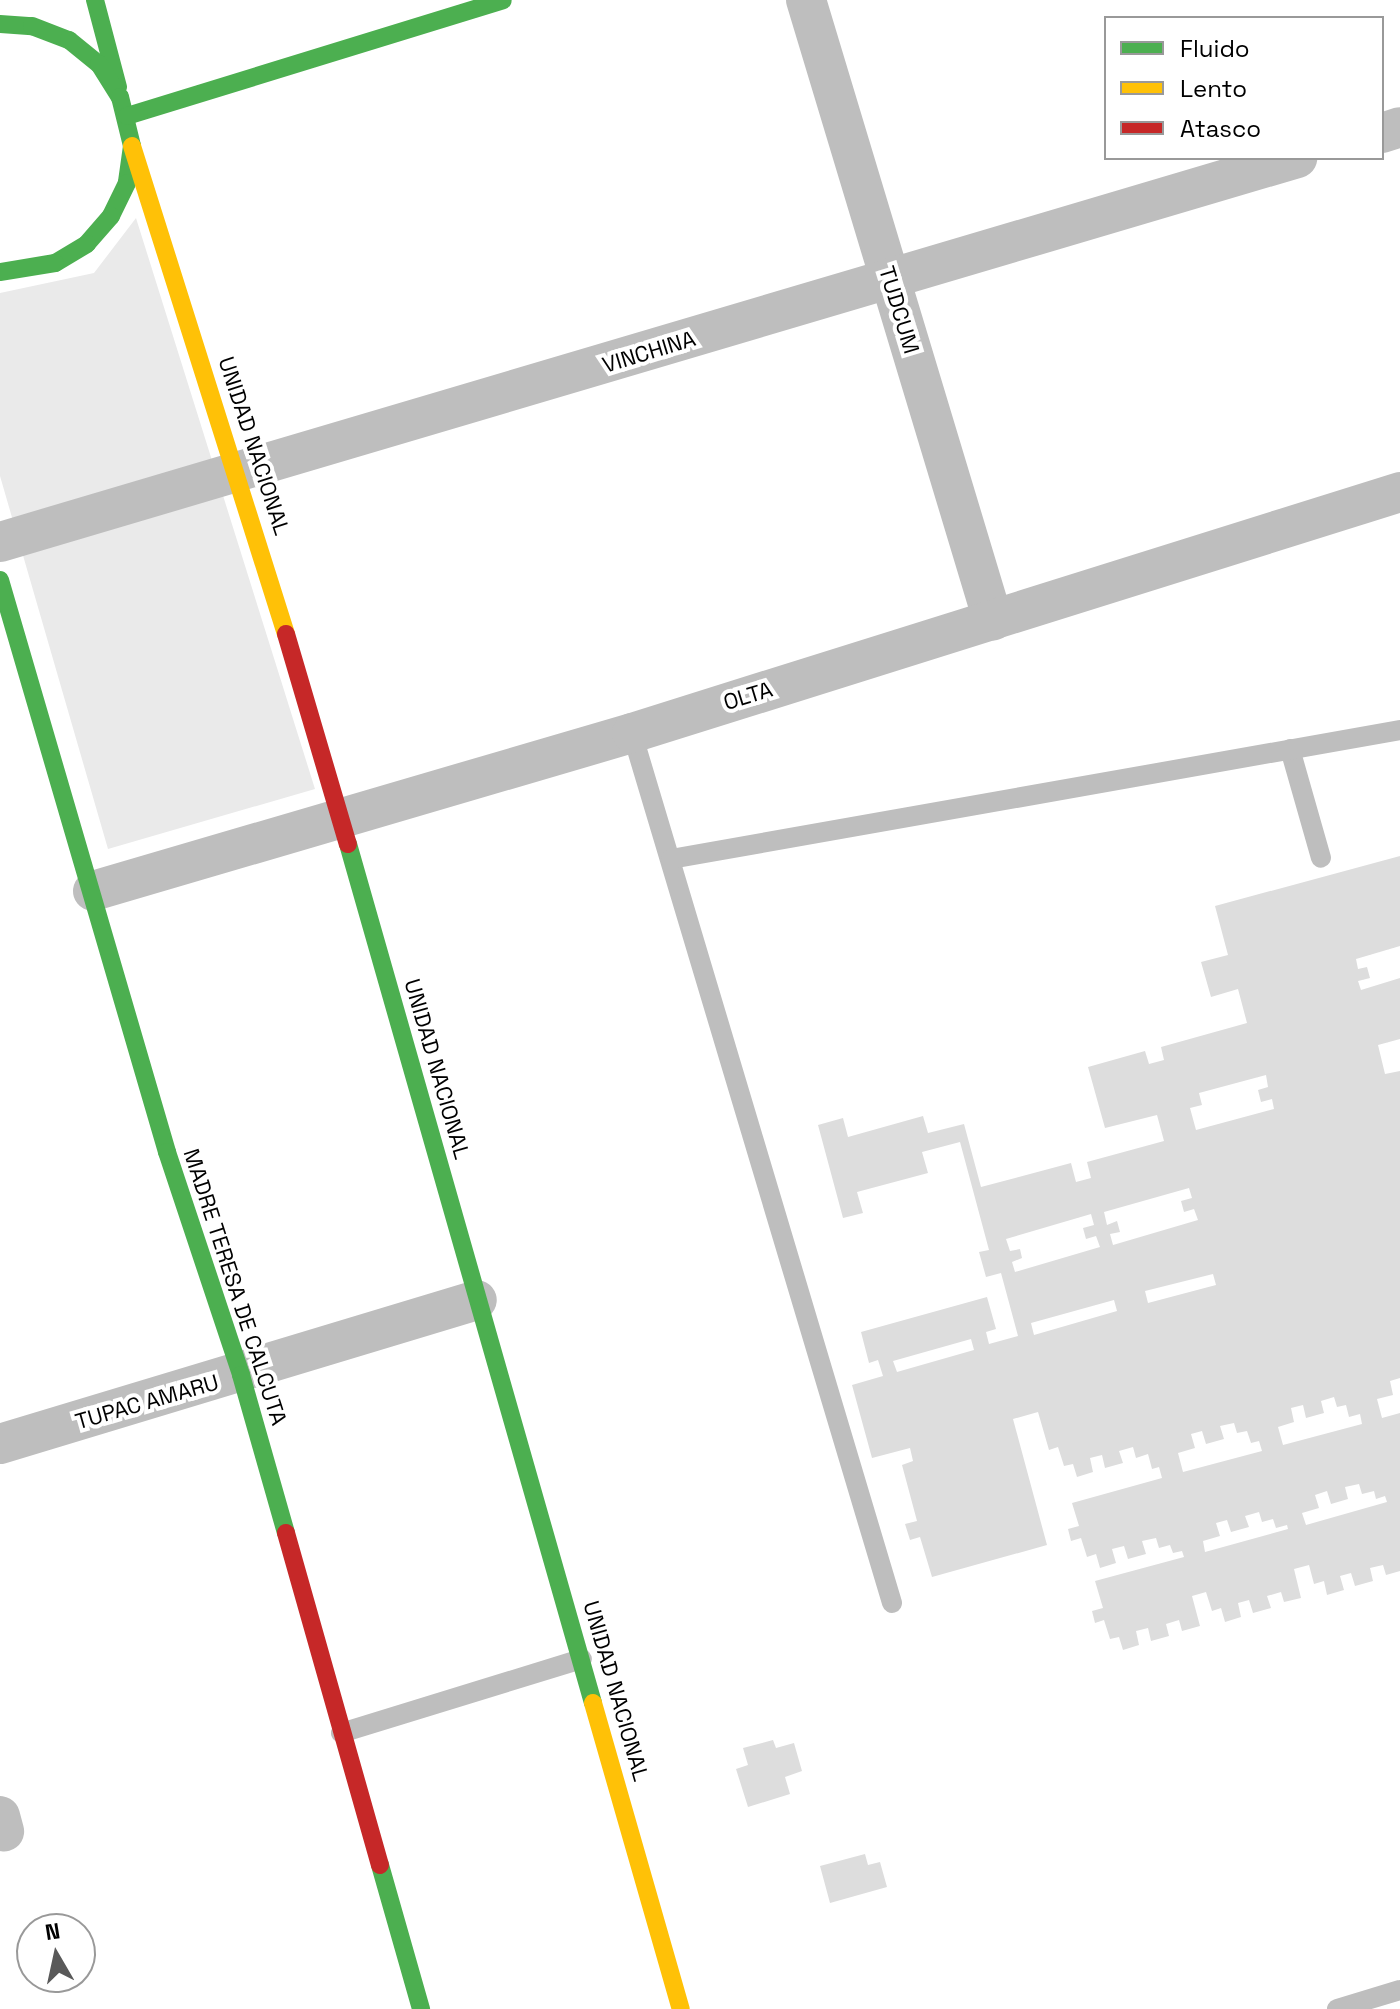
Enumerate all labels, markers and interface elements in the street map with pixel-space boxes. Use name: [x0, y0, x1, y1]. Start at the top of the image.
legend: [1104, 16, 1384, 160]
text: Fluido: [1180, 33, 1250, 64]
text: Lento: [1180, 73, 1247, 104]
text: Atasco: [1180, 113, 1261, 144]
street label: TUDCUM: [873, 263, 925, 357]
street label: VINCHINA: [599, 325, 699, 379]
street label: UNIDAD NACIONAL: [213, 353, 295, 539]
street label: OLTA: [720, 676, 776, 716]
street label: UNIDAD NACIONAL: [399, 976, 475, 1162]
street label: MADRE TERESA DE CALCUTA: [178, 1145, 292, 1429]
street label: TUPAC AMARU: [72, 1369, 222, 1435]
street label: UNIDAD NACIONAL: [578, 1598, 654, 1784]
north arrow: [16, 1913, 96, 1993]
text: N: [43, 1916, 62, 1946]

